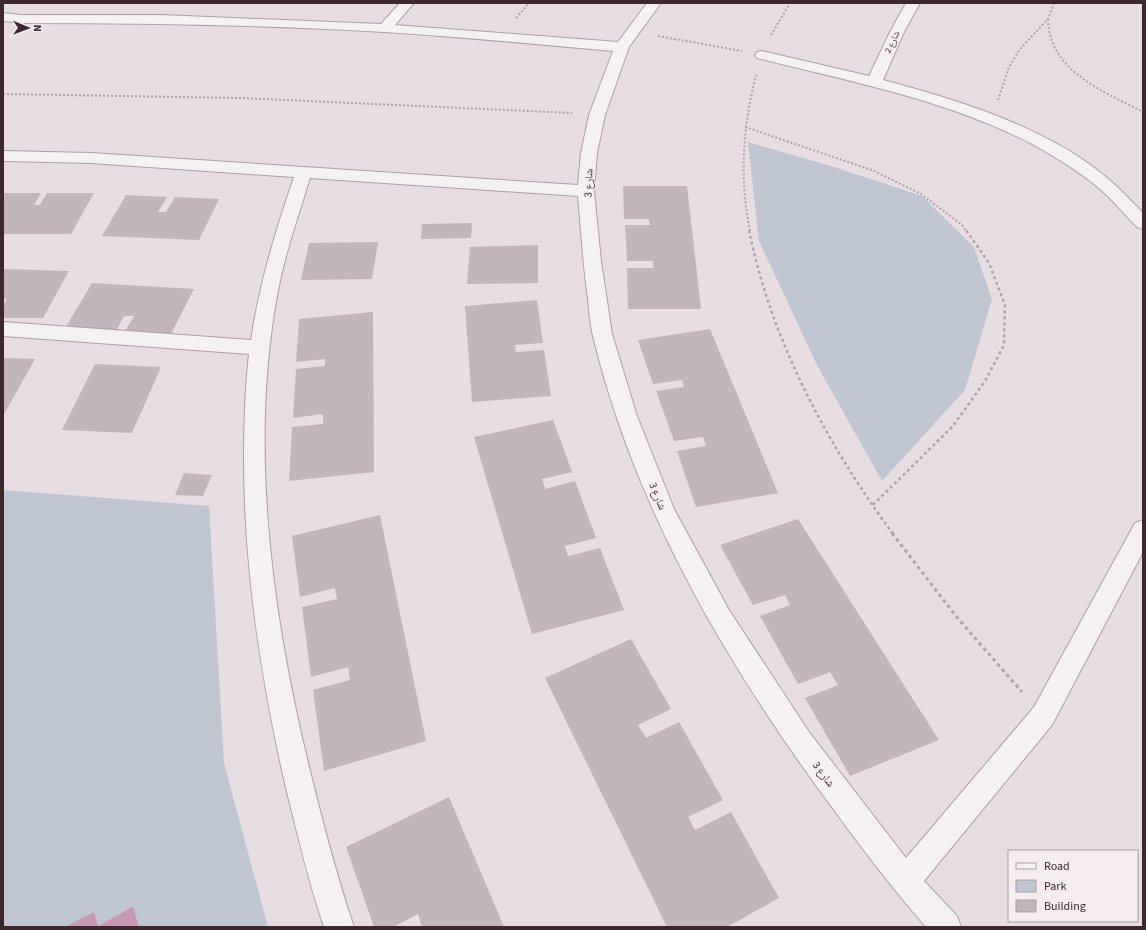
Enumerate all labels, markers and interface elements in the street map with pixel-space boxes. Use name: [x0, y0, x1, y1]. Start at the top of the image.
north arrow: [8, 8, 48, 48]
text: N: [30, 24, 45, 32]
street label: شارع 2: [882, 29, 903, 56]
street label: شارع 3: [581, 168, 596, 198]
street label: شارع 3: [645, 480, 670, 512]
street label: شارع 3: [809, 758, 838, 790]
legend: [1008, 850, 1138, 922]
text: Road: [1044, 858, 1070, 875]
text: Park: [1044, 878, 1066, 895]
text: Building: [1044, 898, 1086, 915]

